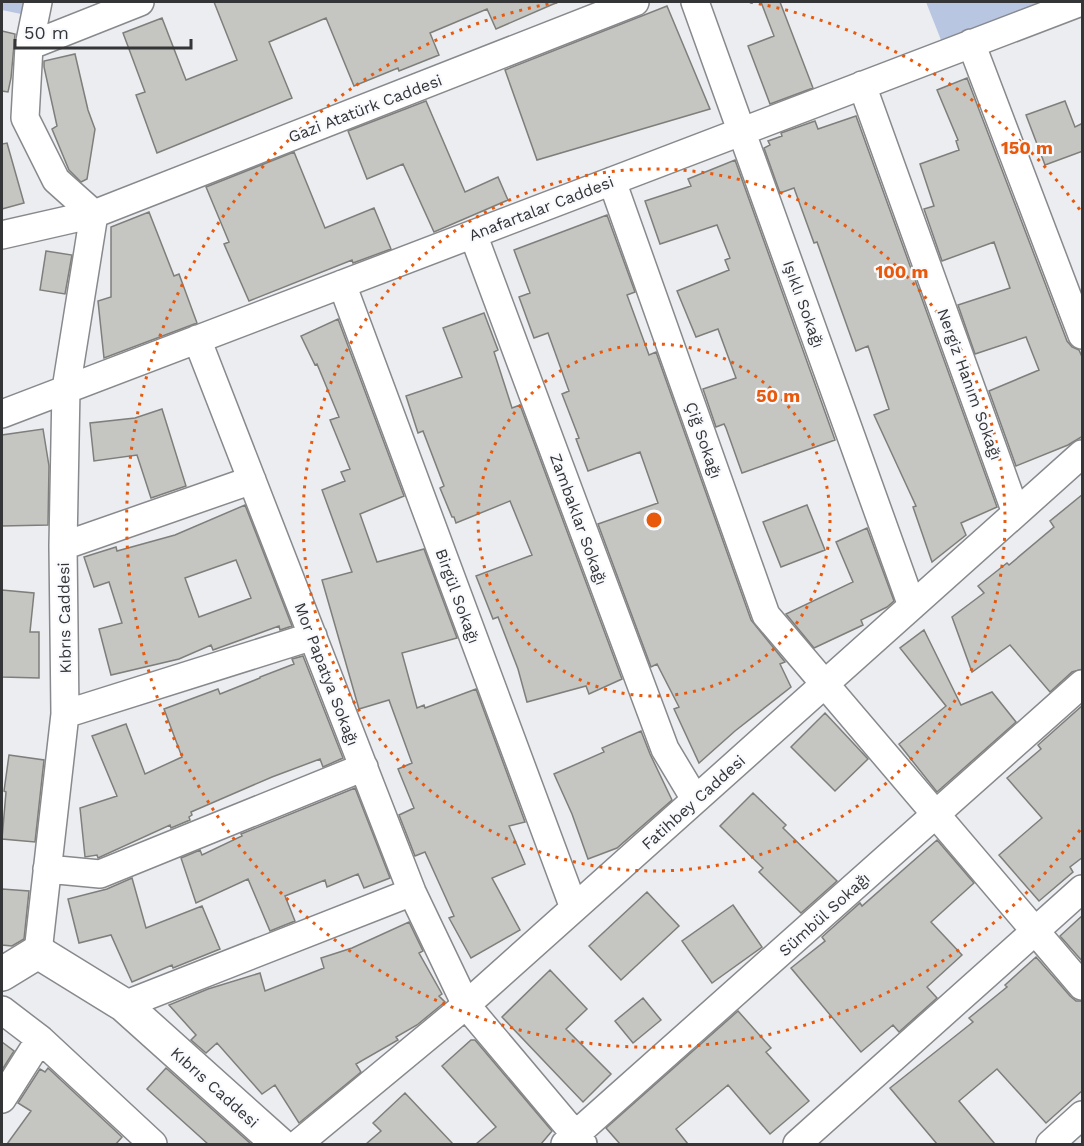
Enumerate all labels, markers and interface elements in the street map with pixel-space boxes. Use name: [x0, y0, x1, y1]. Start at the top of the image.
scale bar: [15, 12, 190, 50]
text: 50 m: [24, 22, 69, 43]
street label: Gazi Atatürk Caddesi: [286, 70, 445, 147]
text: 150 m: [1001, 137, 1053, 158]
street label: Anafartalar Caddesi: [466, 172, 616, 245]
street label: Işıklı Sokağı: [779, 258, 828, 350]
text: 100 m: [875, 261, 929, 282]
street label: Nergiz Hanım Sokağı: [933, 306, 1006, 463]
text: 50 m: [756, 385, 800, 406]
street label: Çiğ Sokağı: [682, 399, 725, 481]
street label: Zambaklar Sokağı: [546, 451, 611, 588]
centre of rings: [644, 510, 664, 530]
street label: Birgül Sokağı: [432, 546, 483, 646]
street label: Kıbrıs Caddesi: [54, 562, 75, 674]
street label: Mor Papatya Sokağı: [290, 600, 363, 748]
street label: Fatihbey Caddesi: [638, 751, 749, 854]
street label: Sümbül Sokağı: [775, 869, 874, 960]
street label: Kıbrıs Caddesi: [167, 1043, 262, 1132]

